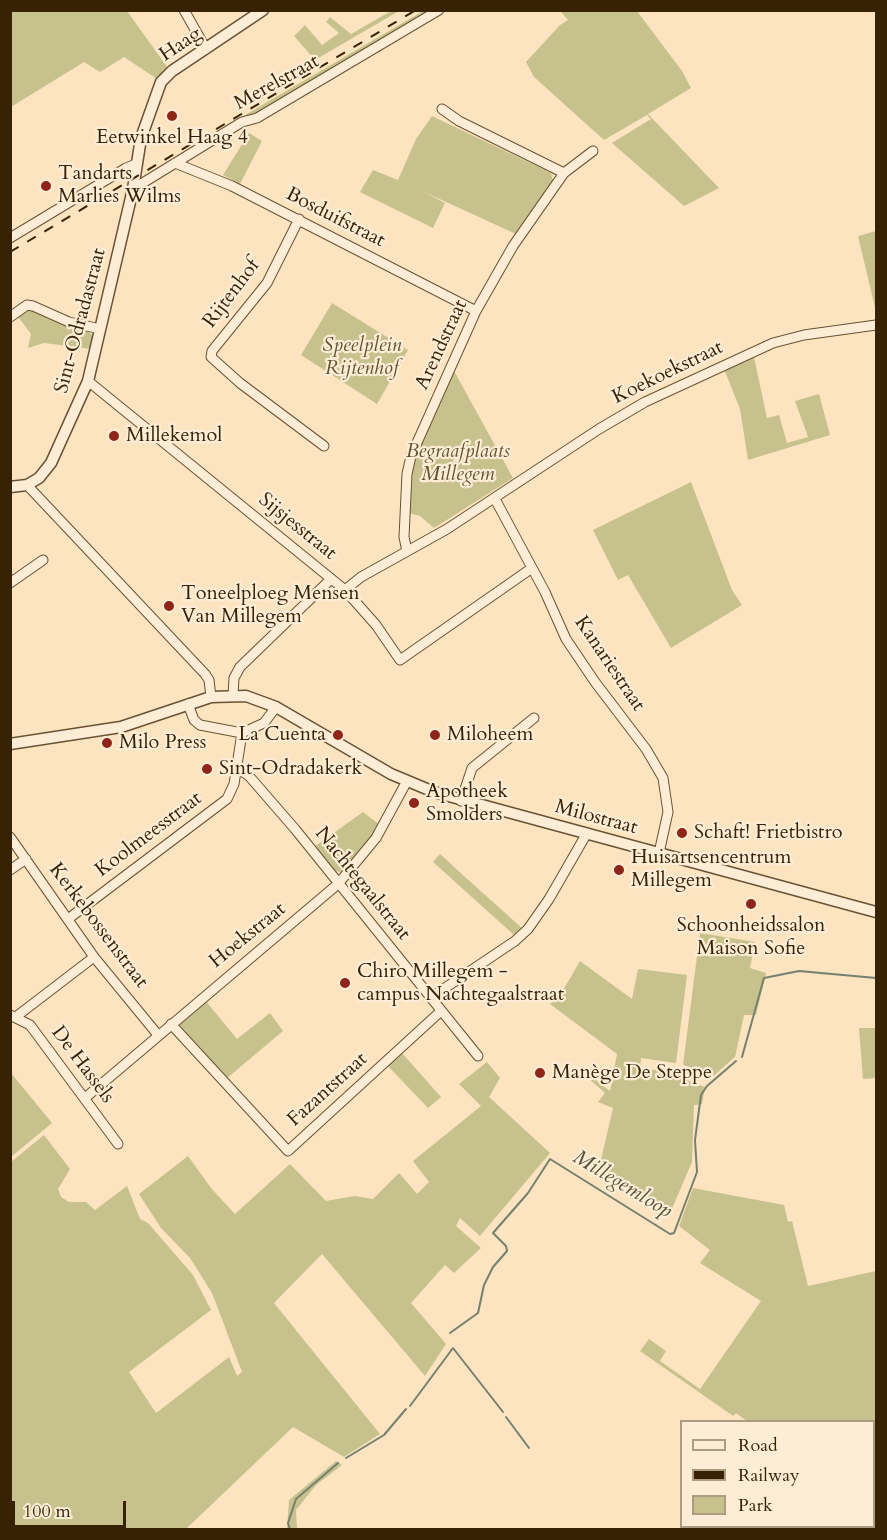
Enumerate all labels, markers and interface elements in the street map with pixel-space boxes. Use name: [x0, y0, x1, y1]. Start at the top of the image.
street label: Haag: [156, 22, 206, 68]
street label: Merelstraat: [230, 50, 324, 116]
marker: Eetwinkel Haag 4: [165, 109, 179, 123]
place label: Eetwinkel Haag 4: [96, 126, 248, 150]
place label: Tandarts Marlies Wilms: [58, 162, 181, 209]
marker: Tandarts Marlies Wilms: [39, 179, 53, 193]
street label: Bosduifstraat: [281, 183, 389, 253]
street label: Sint-Odradastraat: [50, 246, 112, 396]
street label: Rijtenhof: [198, 255, 266, 333]
street label: Arendstraat: [411, 296, 473, 394]
park label: Speelplein Rijtenhof: [322, 334, 402, 381]
street label: Koekoekstraat: [609, 336, 727, 410]
place label: Millekemol: [126, 424, 222, 448]
marker: Millekemol: [107, 429, 121, 443]
park label: Begraafplaats Millegem: [406, 440, 510, 487]
street label: Sijsjesstraat: [253, 488, 341, 566]
place label: Toneelploeg Mensen Van Millegem: [181, 582, 360, 629]
marker: Toneelploeg Mensen Van Millegem: [162, 599, 176, 613]
street label: Kanariestraat: [568, 612, 650, 716]
place label: La Cuenta: [238, 723, 326, 747]
place label: Miloheem: [447, 723, 533, 747]
marker: La Cuenta: [331, 728, 345, 742]
marker: Miloheem: [428, 728, 442, 742]
place label: Milo Press: [119, 731, 206, 755]
marker: Milo Press: [100, 736, 114, 750]
place label: Sint-Odradakerk: [219, 757, 362, 781]
marker: Sint-Odradakerk: [200, 762, 214, 776]
place label: Apotheek Smolders: [426, 780, 508, 827]
street label: Koolmeesstraat: [91, 787, 207, 883]
marker: Apotheek Smolders: [407, 796, 421, 810]
street label: Milostraat: [552, 796, 640, 840]
place label: Schaft! Frietbistro: [694, 821, 843, 845]
street label: Nachtegaalstraat: [309, 823, 415, 945]
marker: Schaft! Frietbistro: [675, 826, 689, 840]
place label: Huisartsencentrum Millegem: [631, 846, 791, 893]
street label: Kerkebossenstraat: [43, 859, 153, 993]
marker: Huisartsencentrum Millegem: [612, 863, 626, 877]
marker: Schoonheidssalon Maison Sofie: [744, 897, 758, 911]
street label: Hoekstraat: [205, 898, 291, 974]
place label: Schoonheidssalon Maison Sofie: [677, 914, 825, 961]
place label: Chiro Millegem - campus Nachtegaalstraat: [357, 960, 564, 1007]
marker: Chiro Millegem - campus Nachtegaalstraat: [338, 976, 352, 990]
street label: De Hassels: [45, 1022, 119, 1108]
street label: Fazantstraat: [283, 1048, 373, 1132]
place label: Manège De Steppe: [552, 1061, 712, 1085]
marker: Manège De Steppe: [533, 1066, 547, 1080]
water label: Millegemloop: [568, 1145, 676, 1225]
legend: [680, 1420, 875, 1528]
text: Road: [738, 1433, 778, 1458]
text: Railway: [738, 1463, 800, 1488]
scale bar: [15, 1489, 129, 1527]
text: Park: [738, 1493, 773, 1518]
text: 100 m: [23, 1499, 71, 1524]

